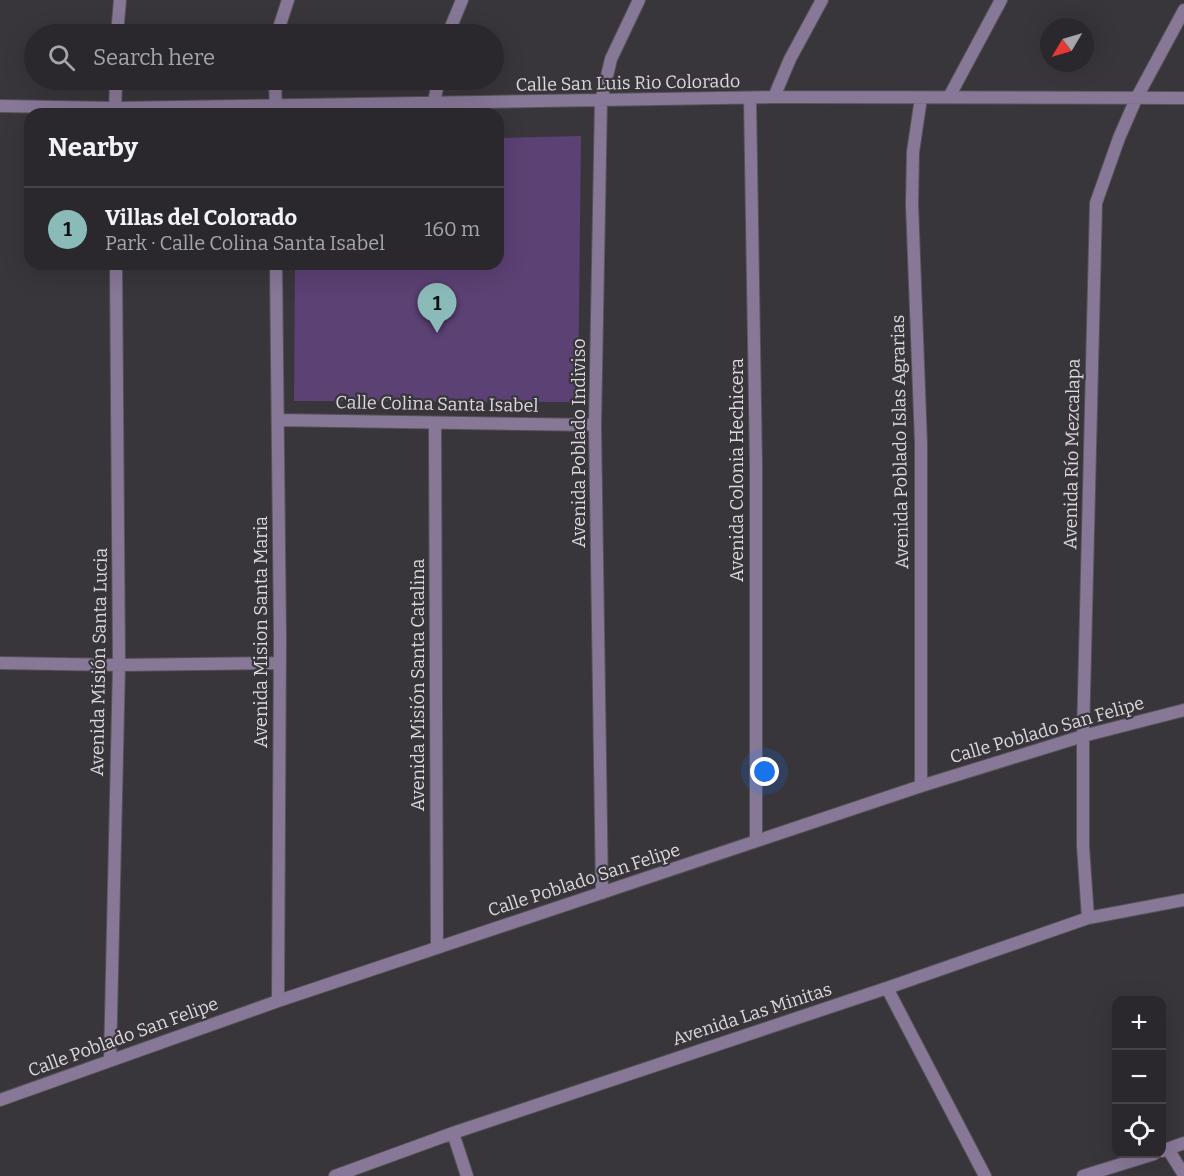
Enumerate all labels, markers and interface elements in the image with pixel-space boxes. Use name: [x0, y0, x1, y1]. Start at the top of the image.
north arrow: [1040, 18, 1094, 72]
search box: [24, 24, 504, 90]
icon: search: [45, 41, 78, 74]
text: Search here: [93, 44, 215, 71]
street label: Calle San Luis Rio Colorado: [515, 70, 741, 96]
text: Nearby: [48, 132, 138, 163]
text: Villas del Colorado: [105, 204, 297, 231]
text: 1: [63, 217, 72, 241]
text: 160 m: [424, 217, 480, 241]
text: Park · Calle Colina Santa Isabel: [105, 231, 385, 255]
pin: 1: [418, 284, 456, 333]
street label: Avenida Poblado Islas Agrarias: [887, 315, 913, 569]
street label: Avenida Poblado Indiviso: [568, 338, 590, 548]
street label: Avenida Colonia Hechicera: [726, 358, 748, 582]
street label: Avenida Río Mezcalapa: [1059, 358, 1085, 550]
street label: Calle Colina Santa Isabel: [335, 391, 539, 417]
street label: Avenida Mision Santa Maria: [250, 516, 272, 748]
street label: Avenida Misión Santa Lucia: [86, 547, 112, 776]
street label: Avenida Misión Santa Catalina: [407, 559, 429, 811]
street label: Calle Poblado San Felipe: [947, 692, 1147, 768]
your location: [750, 757, 779, 786]
street label: Calle Poblado San Felipe: [485, 838, 683, 922]
street label: Avenida Las Minitas: [670, 978, 834, 1050]
street label: Calle Poblado San Felipe: [25, 992, 221, 1082]
map controls: [1112, 996, 1166, 1158]
button: +: [1112, 996, 1166, 1050]
button: −: [1112, 1050, 1166, 1104]
button: locate: [1112, 1104, 1166, 1158]

